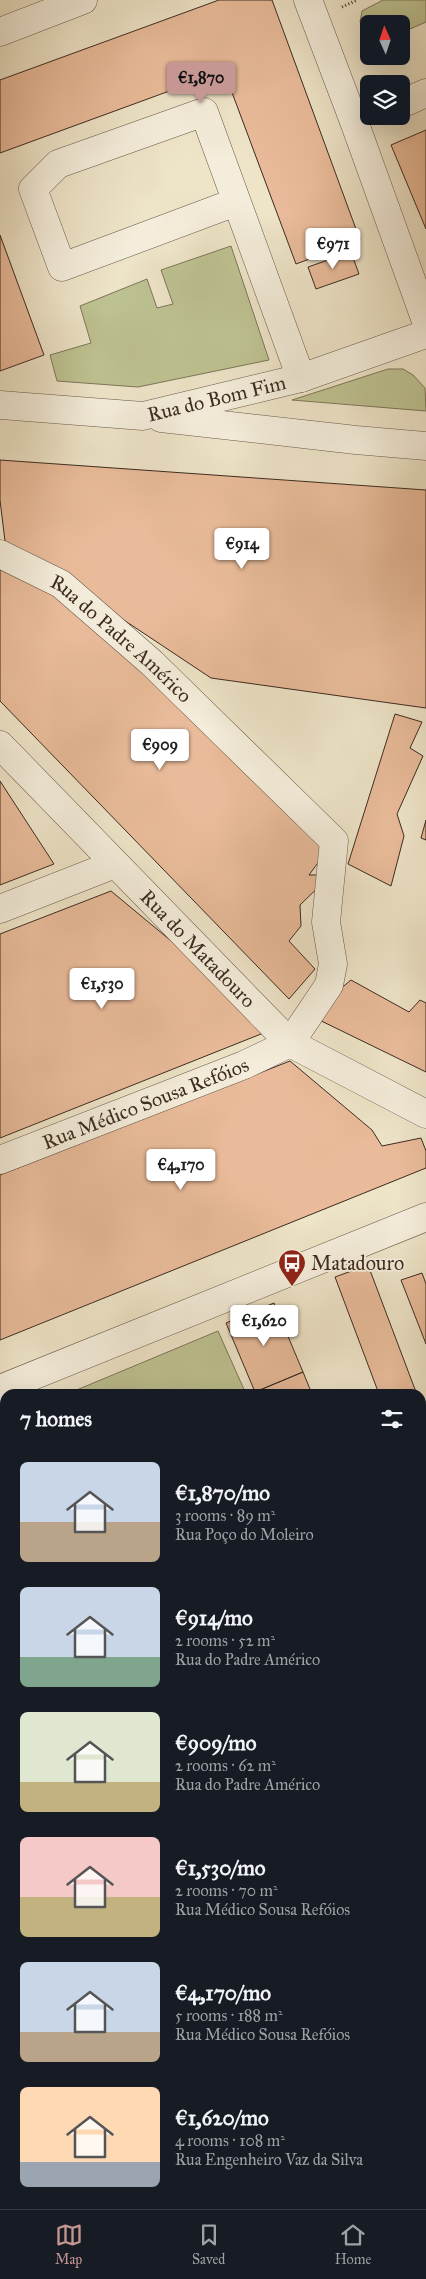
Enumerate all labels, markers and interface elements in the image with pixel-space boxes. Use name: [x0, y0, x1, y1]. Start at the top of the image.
north arrow: [360, 15, 410, 65]
map controls: [360, 15, 410, 125]
pin: €1,870: [160, 62, 242, 104]
text: €1,870: [178, 68, 224, 87]
button: layers: [360, 75, 410, 125]
pin: €971: [303, 228, 363, 270]
text: €971: [316, 234, 350, 253]
street label: Rua do Bom Fim: [145, 370, 288, 427]
pin: €914: [212, 528, 272, 570]
text: €914: [225, 534, 259, 553]
street label: Rua do Padre Américo: [47, 569, 197, 707]
pin: €909: [130, 728, 190, 771]
text: €909: [142, 735, 178, 754]
street label: Rua do Matadouro: [135, 885, 261, 1012]
pin: €1,530: [61, 968, 143, 1010]
text: €1,530: [80, 974, 124, 993]
street label: Rua Médico Sousa Refóios: [39, 1053, 253, 1154]
pin: €4,170: [140, 1148, 222, 1191]
text: €4,170: [157, 1155, 205, 1174]
bus stop icon: Matadouro: [277, 1248, 307, 1287]
place label: Matadouro: [311, 1251, 404, 1275]
pin: €1,620: [223, 1304, 305, 1347]
text: €1,620: [241, 1311, 287, 1330]
icon: filters: [378, 1405, 406, 1433]
text: 7 homes: [20, 1406, 92, 1432]
text: €1,870/mo: [175, 1480, 270, 1506]
icon: home: [60, 1482, 120, 1542]
text: 3 rooms · 89 m²: [175, 1506, 275, 1525]
text: Rua Poço do Moleiro: [175, 1525, 314, 1544]
text: €914/mo: [175, 1605, 253, 1631]
icon: home: [60, 1607, 120, 1667]
text: 2 rooms · 52 m²: [175, 1631, 275, 1650]
text: Rua do Padre Américo: [175, 1650, 320, 1669]
text: €909/mo: [175, 1730, 256, 1756]
icon: home: [60, 1732, 120, 1792]
text: 2 rooms · 62 m²: [175, 1756, 276, 1775]
text: Rua do Padre Américo: [175, 1775, 320, 1794]
text: €1,530/mo: [175, 1855, 265, 1881]
icon: home: [60, 1857, 120, 1917]
text: 2 rooms · 70 m²: [175, 1881, 278, 1900]
text: Rua Médico Sousa Refóios: [175, 1900, 350, 1919]
text: €4,170/mo: [175, 1980, 271, 2006]
icon: home: [60, 1982, 120, 2042]
text: 5 rooms · 188 m²: [175, 2006, 283, 2025]
text: Rua Médico Sousa Refóios: [175, 2025, 350, 2044]
text: €1,620/mo: [175, 2105, 269, 2131]
icon: home: [60, 2107, 120, 2167]
text: 4 rooms · 108 m²: [175, 2131, 285, 2150]
text: Rua Engenheiro Vaz da Silva: [175, 2150, 363, 2169]
tab: Map: [55, 2221, 83, 2268]
tab: Saved: [192, 2221, 225, 2268]
tab: Home: [335, 2221, 371, 2268]

